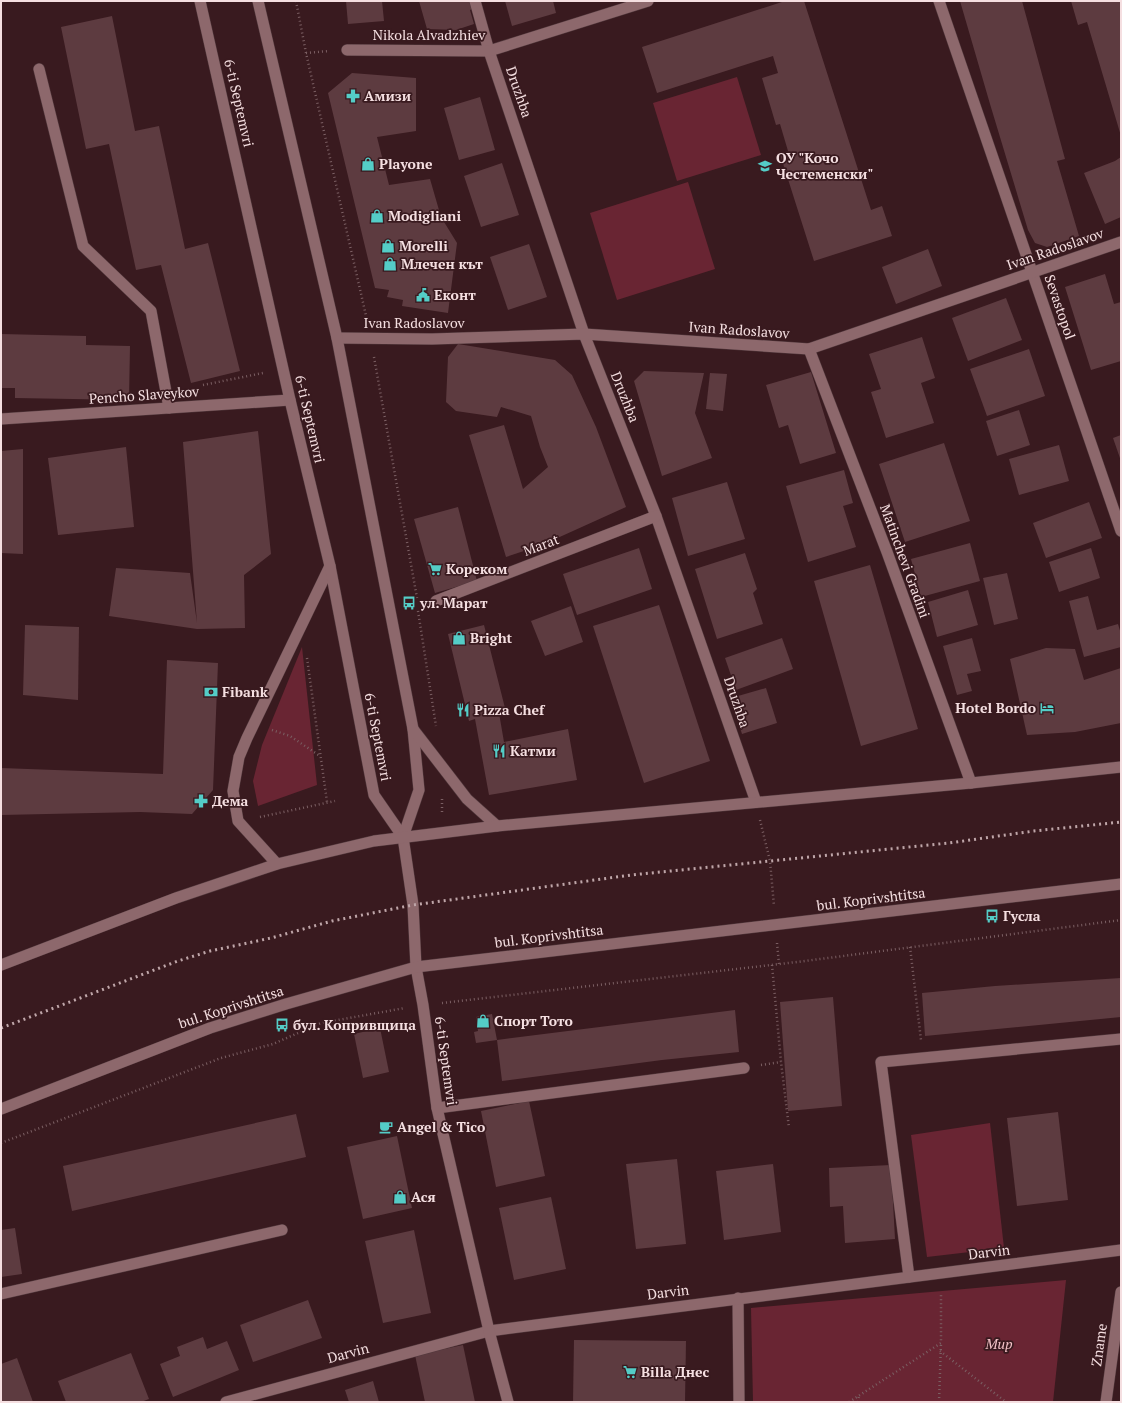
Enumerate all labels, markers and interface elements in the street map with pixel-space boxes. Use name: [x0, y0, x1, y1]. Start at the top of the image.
street label: Nikola Alvadzhiev: [373, 25, 486, 44]
street label: 6-ti Septemvri: [220, 57, 259, 149]
street label: Druzhba: [502, 64, 537, 120]
place label: Амизи: [364, 86, 411, 105]
pharmacy icon: Амизи: [345, 88, 361, 104]
place label: ОУ "Кочо Честеменски": [776, 148, 873, 183]
place label: Playone: [379, 154, 433, 173]
shop icon: Playone: [360, 156, 376, 172]
school or university icon: ОУ "Кочо Честеменски": [757, 158, 773, 174]
place label: Modigliani: [388, 206, 461, 225]
shop icon: Modigliani: [369, 208, 385, 224]
street label: Ivan Radoslavov: [1004, 223, 1107, 274]
place label: Morelli: [399, 236, 448, 255]
shop icon: Morelli: [380, 238, 396, 254]
place label: Млечен кът: [401, 254, 483, 273]
shop icon: Млечен кът: [382, 256, 398, 272]
street label: Sevastopol: [1041, 272, 1080, 342]
place label: Еконт: [434, 285, 476, 304]
public building icon: Еконт: [415, 287, 431, 303]
street label: Ivan Radoslavov: [363, 313, 465, 332]
street label: Ivan Radoslavov: [688, 316, 791, 343]
street label: Druzhba: [607, 369, 644, 425]
street label: 6-ti Septemvri: [291, 373, 330, 465]
street label: Pencho Slaveykov: [88, 381, 201, 408]
street label: Matinchevi Gradini: [876, 501, 935, 620]
street label: Marat: [520, 529, 562, 560]
place label: Кореком: [446, 559, 507, 578]
supermarket icon: Кореком: [427, 561, 443, 577]
place label: ул. Марат: [419, 593, 488, 612]
bus stop icon: ул. Марат: [401, 595, 417, 611]
place label: Bright: [470, 628, 513, 647]
shop icon: Bright: [451, 630, 467, 646]
street label: Druzhba: [720, 674, 755, 730]
place label: Fibank: [222, 682, 269, 701]
bank icon: Fibank: [203, 684, 219, 700]
street label: 6-ti Septemvri: [361, 691, 396, 783]
place label: Hotel Bordo: [955, 698, 1036, 717]
place label: Pizza Chef: [474, 700, 546, 719]
hotel icon: Hotel Bordo: [1039, 700, 1055, 716]
restaurant icon: Pizza Chef: [455, 702, 471, 718]
place label: Катми: [510, 741, 556, 760]
restaurant icon: Катми: [491, 743, 507, 759]
place label: Дема: [212, 791, 249, 810]
pharmacy icon: Дема: [193, 793, 209, 809]
street label: bul. Koprivshtitsa: [816, 882, 926, 915]
place label: Гусла: [1003, 906, 1041, 925]
bus stop icon: Гусла: [984, 908, 1000, 924]
street label: bul. Koprivshtitsa: [494, 919, 604, 952]
street label: bul. Koprivshtitsa: [176, 981, 286, 1032]
place label: Спорт Тото: [494, 1011, 573, 1030]
shop icon: Спорт Тото: [475, 1013, 491, 1029]
place label: бул. Копривщица: [293, 1015, 416, 1034]
street label: 6-ti Septemvri: [431, 1015, 462, 1107]
bus stop icon: бул. Копривщица: [274, 1017, 290, 1033]
place label: Angel & Tico: [397, 1117, 485, 1136]
cafe icon: Angel & Tico: [378, 1119, 394, 1135]
place label: Ася: [411, 1187, 436, 1206]
shop icon: Ася: [392, 1189, 408, 1205]
street label: Darvin: [967, 1239, 1012, 1264]
street label: Darvin: [646, 1279, 691, 1304]
street label: Zname: [1086, 1322, 1111, 1368]
park label: Мир: [984, 1334, 1013, 1353]
street label: Darvin: [325, 1338, 371, 1367]
place label: Billa Днес: [641, 1362, 710, 1381]
supermarket icon: Billa Днес: [622, 1364, 638, 1380]

